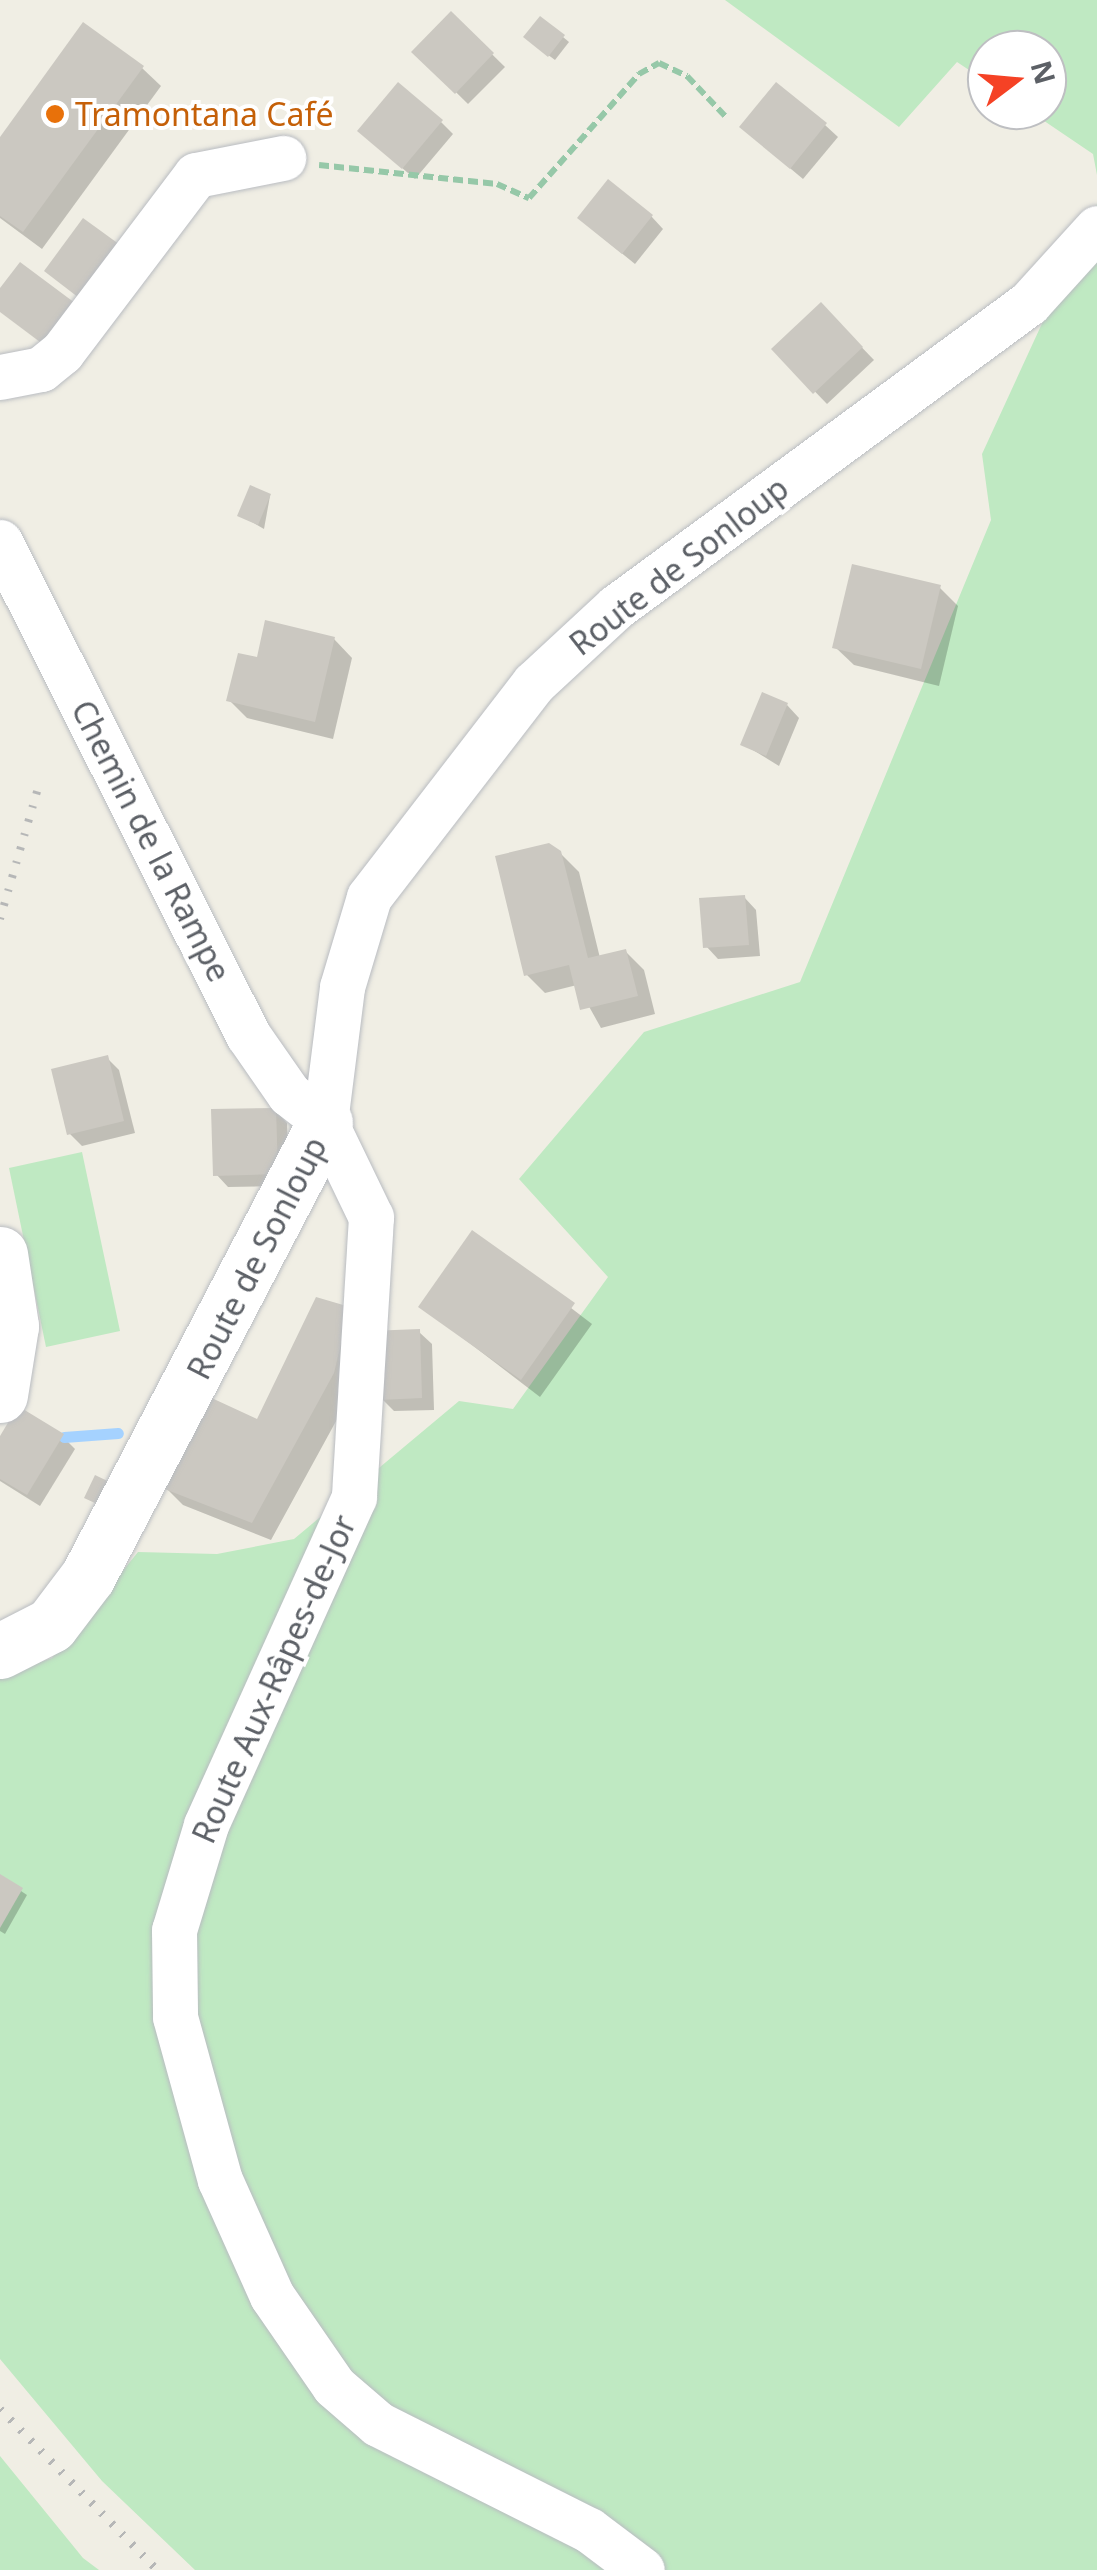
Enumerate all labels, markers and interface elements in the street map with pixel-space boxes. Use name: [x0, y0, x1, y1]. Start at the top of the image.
north arrow: [967, 30, 1067, 130]
text: N: [1023, 56, 1065, 88]
place label: Tramontana Café: [75, 95, 334, 133]
marker: Tramontana Café: [44, 103, 66, 125]
street label: Route de Sonloup: [562, 469, 796, 663]
street label: Chemin de la Rampe: [63, 694, 239, 988]
street label: Route de Sonloup: [179, 1130, 335, 1386]
street label: Route Aux-Râpes-de-Jor: [184, 1509, 364, 1849]

